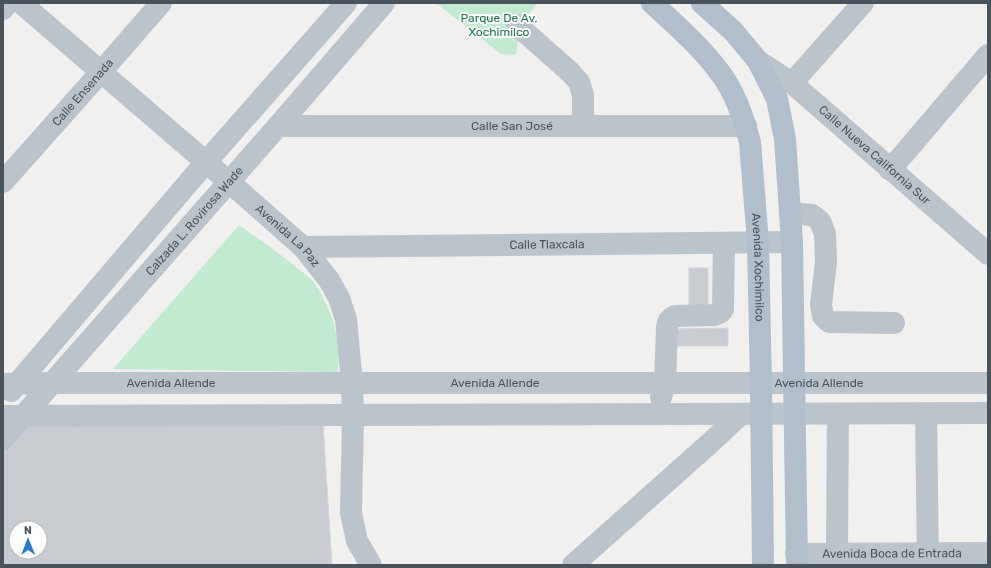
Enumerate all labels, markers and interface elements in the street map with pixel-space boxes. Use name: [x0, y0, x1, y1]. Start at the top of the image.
park label: Parque De Av. Xochimilco: [461, 11, 538, 39]
street label: Calle Ensenada: [49, 56, 116, 129]
street label: Calle Nueva California Sur: [816, 102, 934, 208]
street label: Calle San José: [471, 119, 553, 133]
street label: Calzada L. Rovirosa Wade: [143, 164, 246, 279]
street label: Avenida La Paz: [252, 201, 323, 270]
street label: Avenida Xochimilco: [749, 212, 767, 322]
street label: Calle Tlaxcala: [509, 237, 585, 252]
street label: Avenida Allende: [126, 376, 216, 390]
street label: Avenida Allende: [450, 376, 540, 390]
street label: Avenida Allende: [774, 376, 864, 390]
north arrow: [8, 520, 48, 560]
text: N: [24, 524, 32, 537]
street label: Avenida Boca de Entrada: [822, 546, 962, 561]

